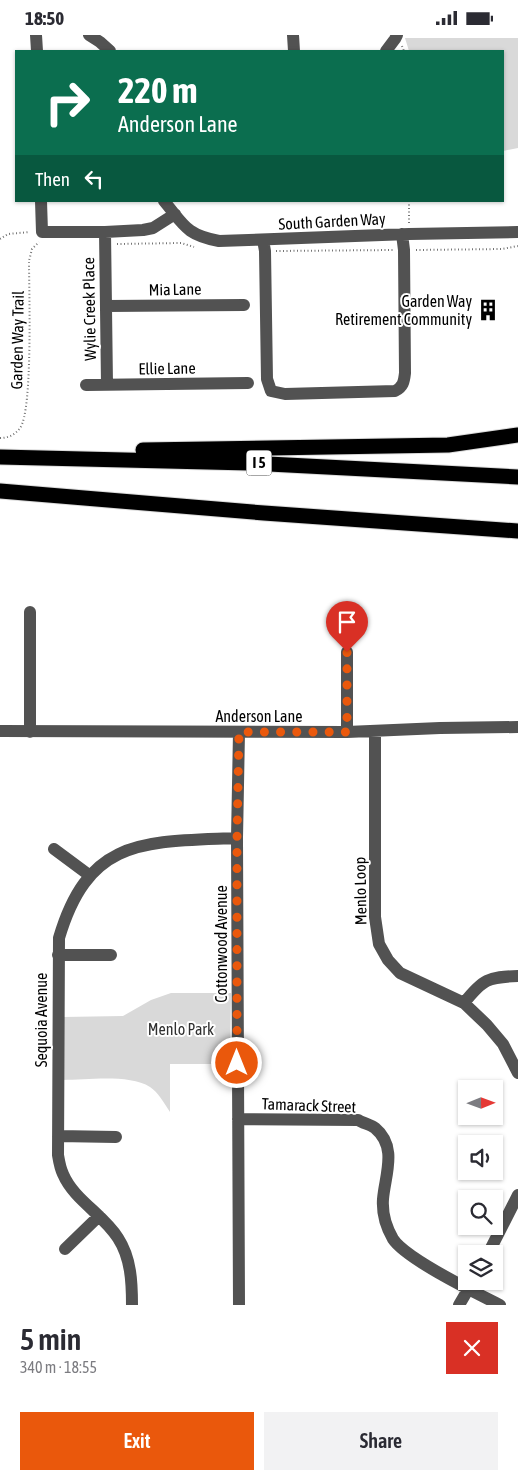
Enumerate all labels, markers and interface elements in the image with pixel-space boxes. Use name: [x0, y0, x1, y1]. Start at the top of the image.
text: 18:50: [25, 7, 64, 29]
icon: right: [35, 70, 100, 135]
text: 220 m: [118, 70, 197, 110]
text: Anderson Lane: [118, 111, 238, 137]
icon: left: [80, 165, 108, 193]
text: Then: [35, 168, 70, 190]
street label: South Garden Way: [278, 209, 386, 234]
street label: Wylie Creek Place: [79, 257, 100, 361]
street label: Mia Lane: [148, 280, 202, 298]
street label: Garden Way Trail: [7, 290, 28, 389]
place label: Garden Way Retirement Community: [335, 292, 472, 329]
building icon: Garden Way Retirement Community: [475, 297, 501, 323]
street label: Ellie Lane: [138, 359, 196, 377]
road number: I 5: [246, 451, 272, 475]
pin: [326, 601, 368, 652]
icon: arrive: [333, 608, 361, 636]
street label: Anderson Lane: [216, 707, 302, 725]
street label: Menlo Loop: [350, 857, 371, 925]
street label: Cottonwood Avenue: [212, 885, 230, 1003]
street label: Sequoia Avenue: [32, 973, 51, 1067]
park label: Menlo Park: [148, 1020, 214, 1038]
position arrow: [210, 1036, 262, 1088]
north arrow: [458, 1080, 502, 1125]
map controls: [458, 1080, 503, 1290]
street label: Tamarack Street: [262, 1094, 357, 1116]
button: sound: [458, 1135, 503, 1180]
button: search: [458, 1190, 503, 1235]
button: layers: [458, 1245, 503, 1290]
text: 5 min: [20, 1322, 81, 1356]
button: close: [446, 1322, 498, 1374]
text: 340 m · 18:55: [20, 1358, 97, 1376]
button: Exit: [20, 1412, 254, 1470]
button: Share: [264, 1412, 498, 1470]

